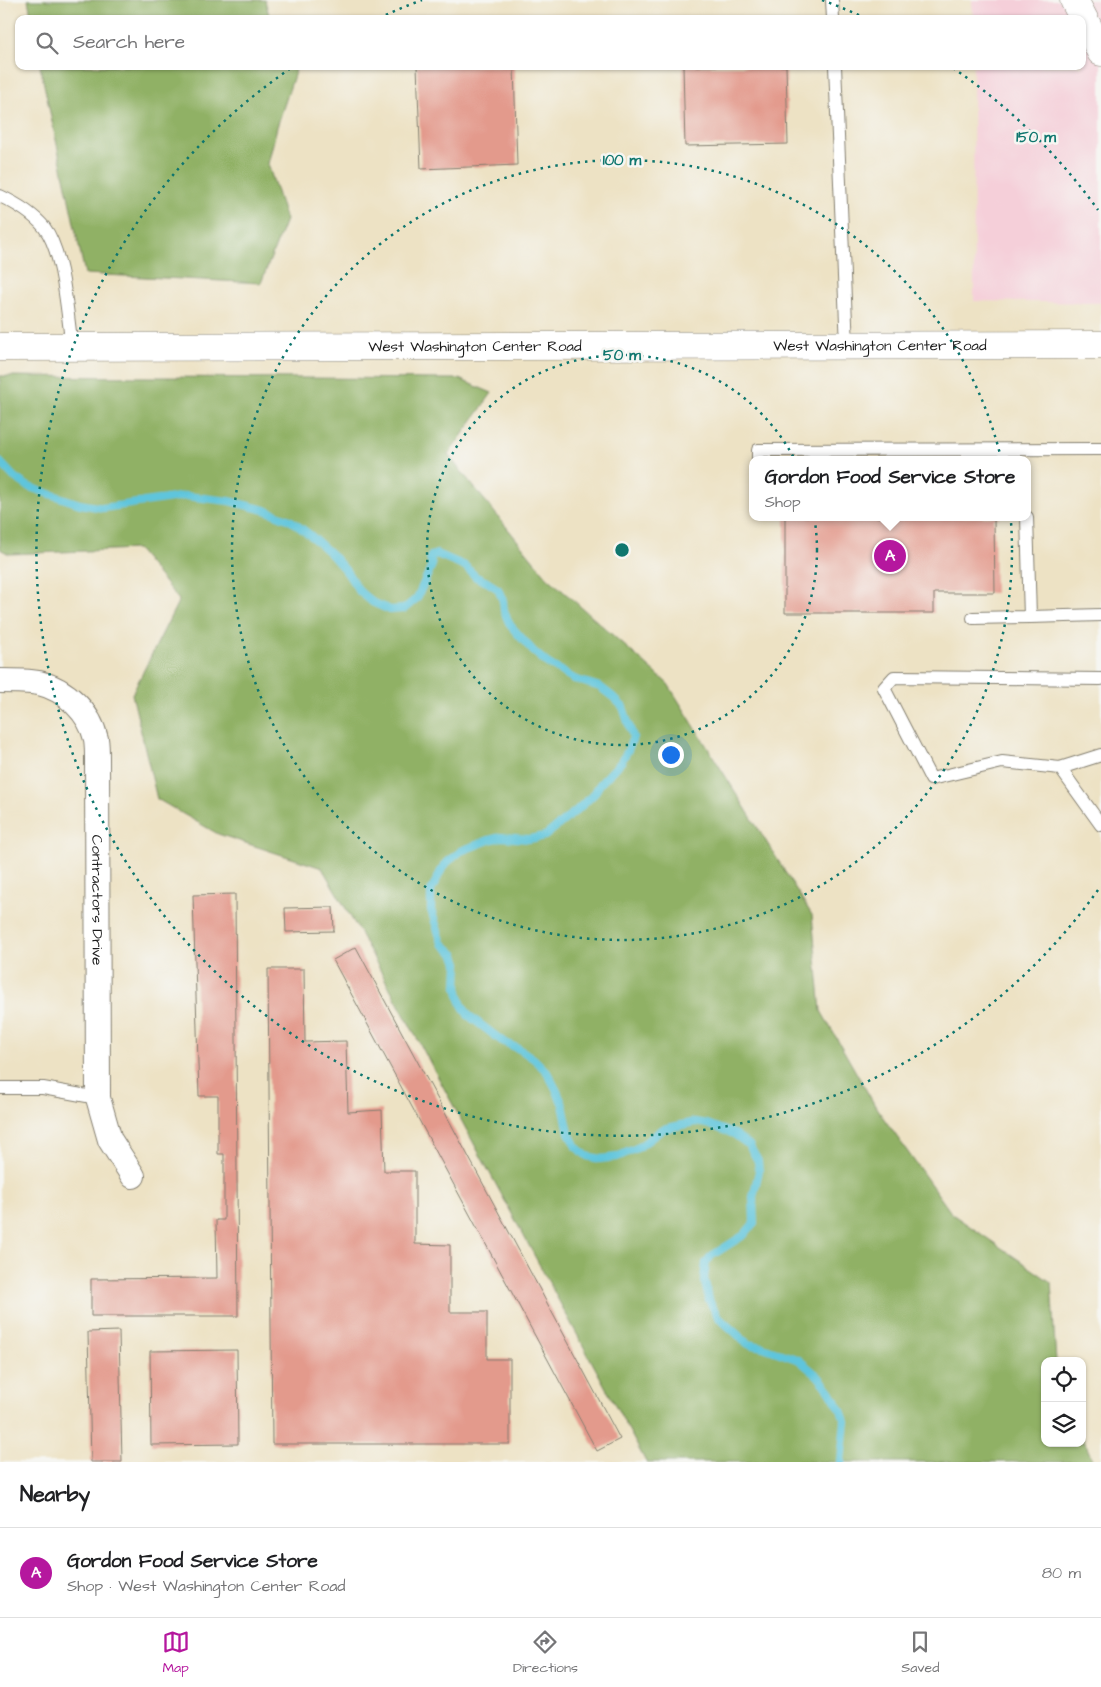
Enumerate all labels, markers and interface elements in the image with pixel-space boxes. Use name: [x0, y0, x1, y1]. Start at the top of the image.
search box: [15, 15, 1086, 70]
icon: search: [33, 29, 61, 57]
text: Search here: [73, 29, 185, 56]
text: 150 m: [1016, 127, 1056, 148]
text: 100 m: [603, 150, 642, 171]
street label: West Washington Center Road: [773, 335, 987, 357]
street label: West Washington Center Road: [368, 336, 582, 358]
text: 50 m: [603, 345, 641, 366]
popup: [749, 456, 1031, 521]
text: Gordon Food Service Store: [765, 464, 1015, 491]
text: Shop: [765, 491, 801, 513]
pin: A: [874, 537, 906, 575]
centre of rings: [613, 541, 631, 559]
your location: [658, 742, 684, 768]
street label: Contractors Drive: [86, 835, 108, 965]
map controls: [1041, 1357, 1086, 1447]
button: locate: [1041, 1357, 1086, 1402]
button: layers: [1041, 1402, 1086, 1447]
text: Nearby: [20, 1480, 90, 1509]
text: Gordon Food Service Store: [67, 1548, 318, 1575]
text: A: [31, 1562, 41, 1584]
text: 80 m: [1042, 1562, 1081, 1584]
text: Shop · West Washington Center Road: [67, 1575, 346, 1597]
tab: Map: [162, 1628, 190, 1678]
tab: Directions: [513, 1628, 578, 1678]
tab: Saved: [901, 1628, 939, 1678]

